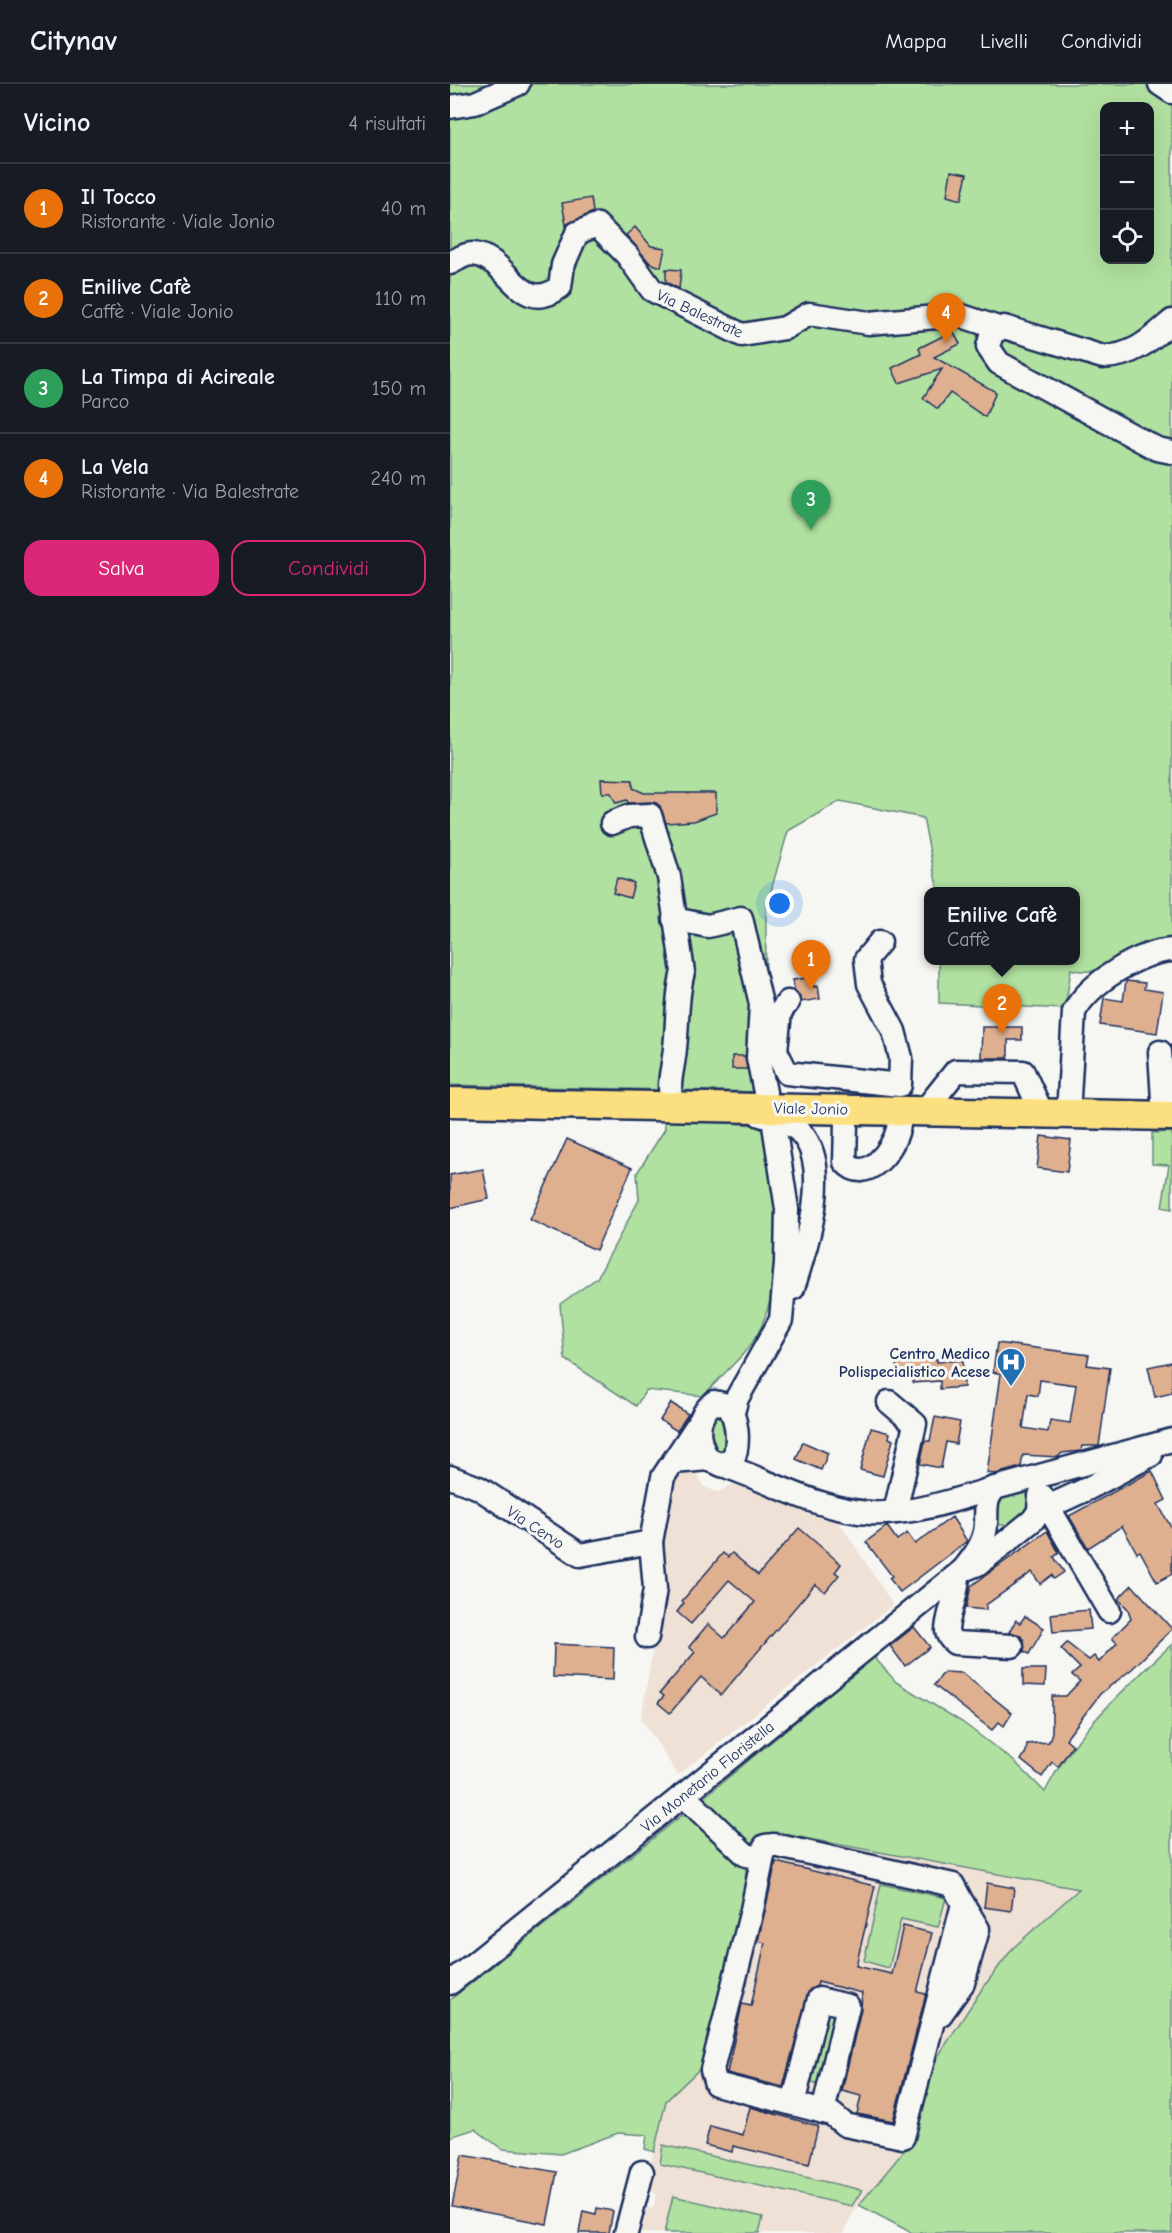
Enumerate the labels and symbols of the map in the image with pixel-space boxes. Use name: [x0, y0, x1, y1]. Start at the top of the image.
street label: Via Balestrate: [654, 286, 746, 342]
pin: 4: [926, 294, 966, 343]
pin: 3: [792, 480, 830, 530]
your location: [765, 889, 794, 918]
pin: 1: [792, 940, 830, 990]
pin: 2: [982, 984, 1022, 1034]
street label: Viale Jonio: [774, 1099, 848, 1119]
place label: Centro Medico Polispecialistico Acese: [839, 1345, 990, 1381]
hospital icon: Centro Medico Polispecialistico Acese: [995, 1346, 1027, 1388]
street label: Via Cervo: [503, 1503, 568, 1553]
street label: Via Monetario Floristella: [637, 1718, 778, 1836]

